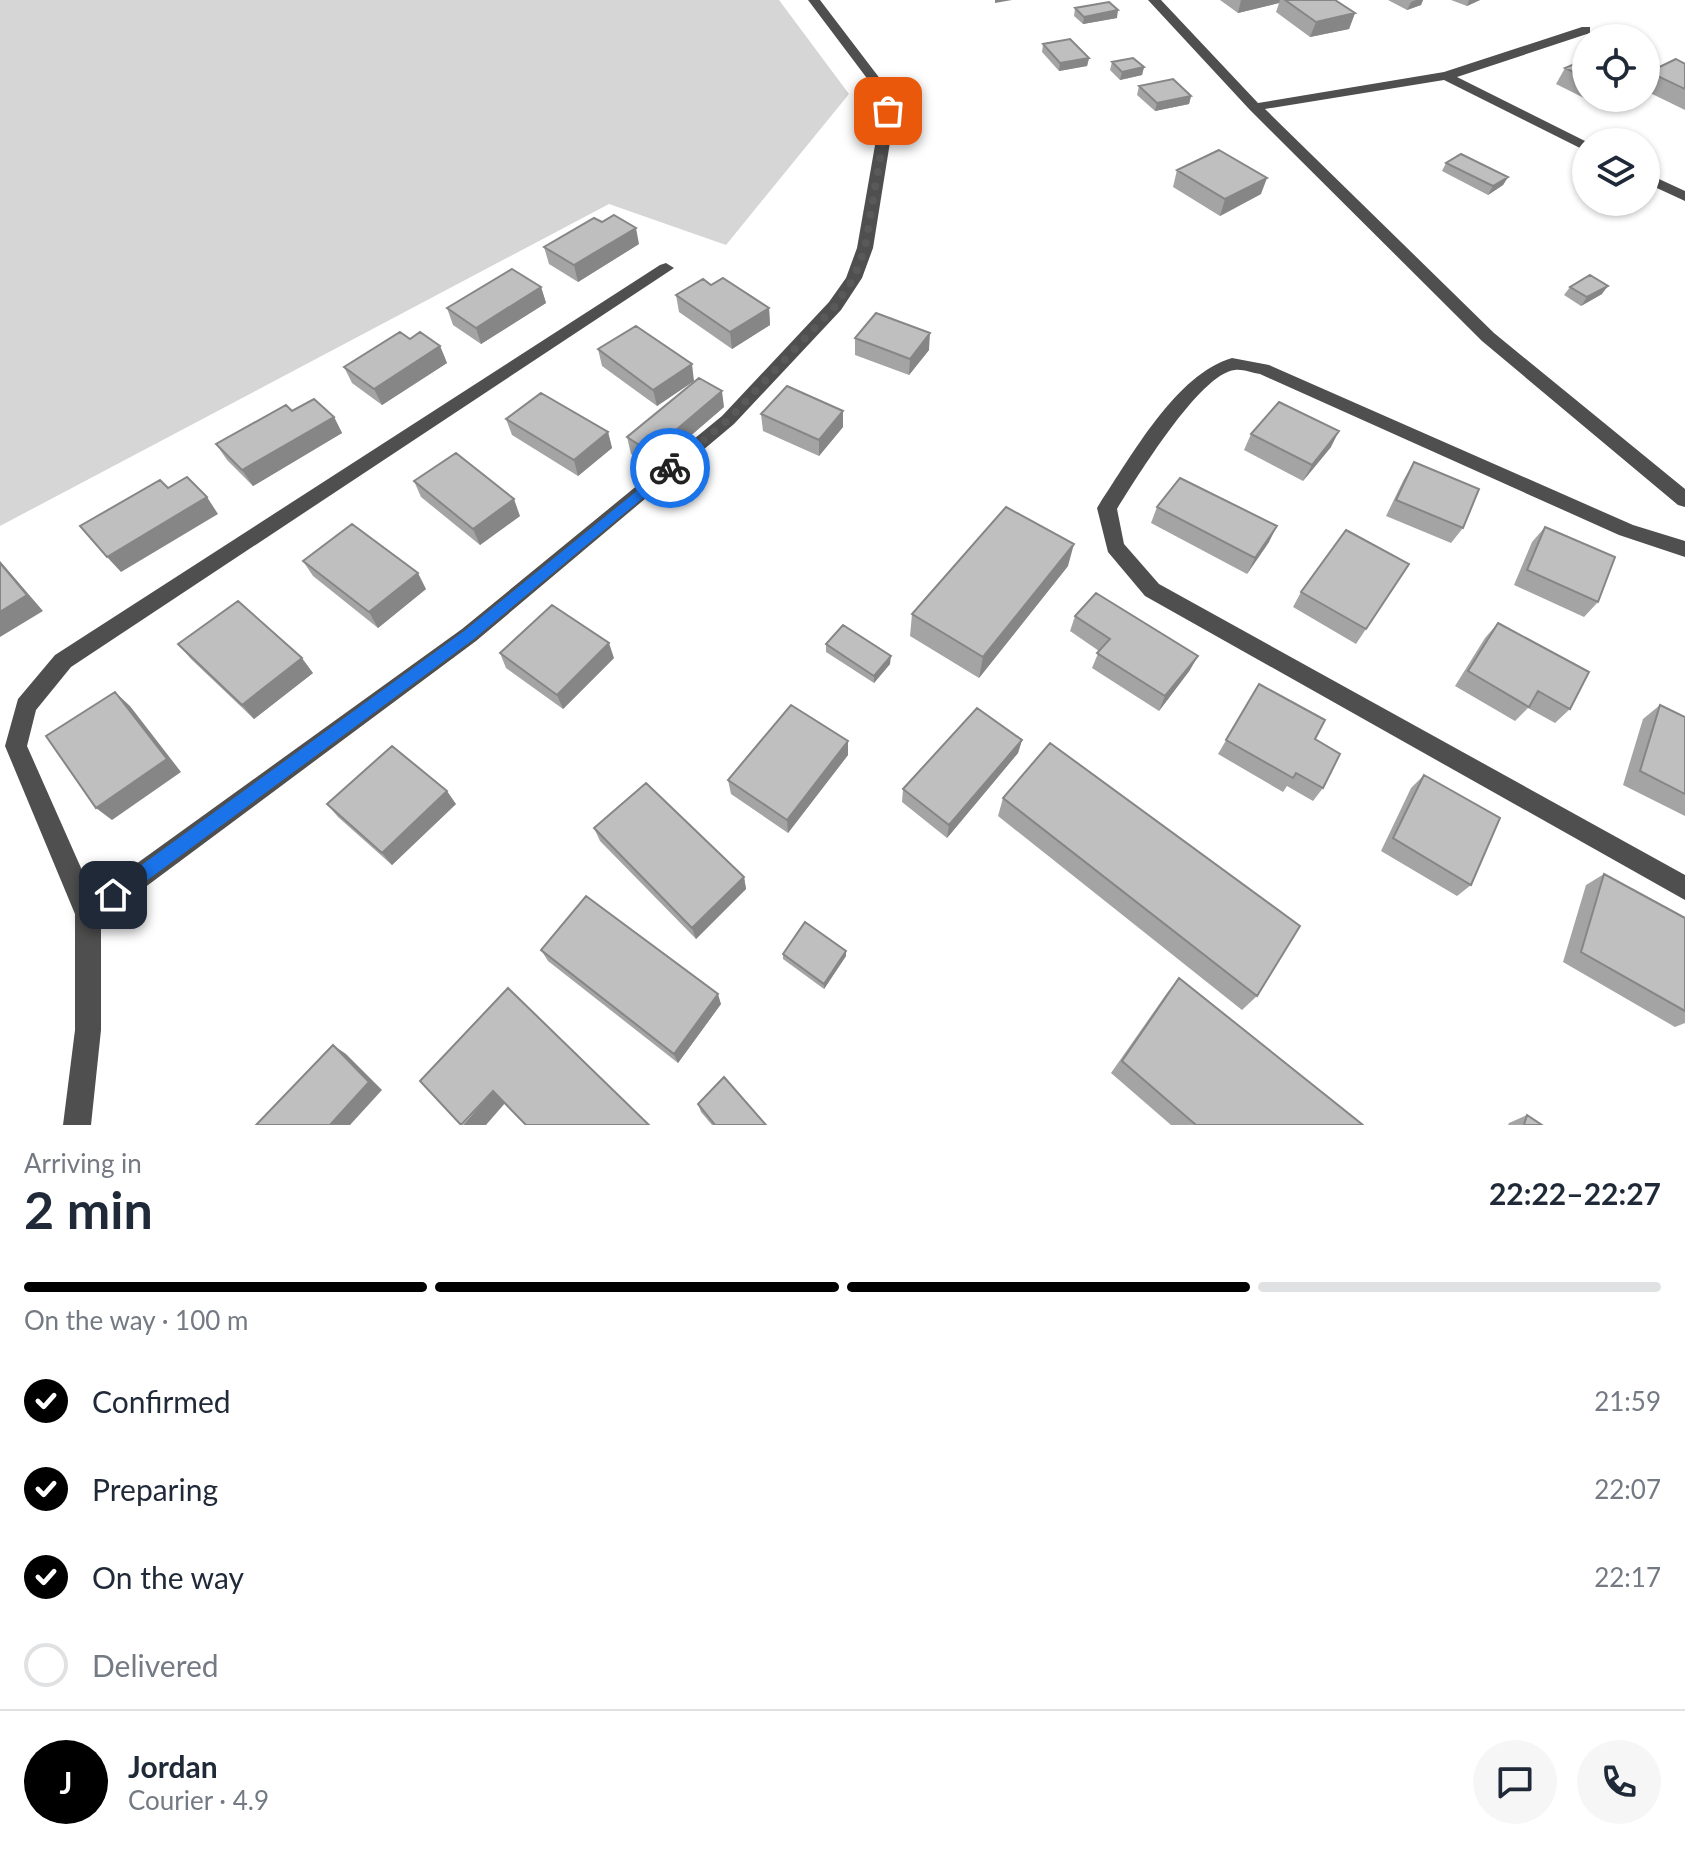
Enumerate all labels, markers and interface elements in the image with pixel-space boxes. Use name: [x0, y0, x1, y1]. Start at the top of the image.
map controls: [1572, 24, 1660, 216]
button: locate: [1572, 24, 1660, 112]
pin: [854, 77, 922, 145]
icon: bag: [866, 89, 910, 133]
button: layers: [1572, 128, 1660, 216]
courier: [630, 428, 710, 508]
icon: bike: [648, 446, 692, 490]
pin: [79, 861, 147, 929]
icon: home: [91, 873, 135, 917]
text: Arriving in: [24, 1147, 142, 1179]
text: 22:22–22:27: [1489, 1175, 1661, 1211]
text: 2 min: [24, 1178, 153, 1240]
text: On the way · 100 m: [24, 1304, 248, 1336]
icon: check: [24, 1379, 68, 1423]
text: Confirmed: [92, 1383, 231, 1419]
text: 21:59: [1594, 1385, 1661, 1417]
icon: check: [24, 1467, 68, 1511]
text: Preparing: [92, 1471, 218, 1507]
text: 22:07: [1594, 1473, 1661, 1505]
icon: check: [24, 1555, 68, 1599]
text: On the way: [92, 1559, 244, 1595]
text: 22:17: [1594, 1561, 1661, 1593]
text: Delivered: [92, 1647, 219, 1683]
button: chat: [1473, 1740, 1557, 1824]
button: phone: [1577, 1740, 1661, 1824]
text: Jordan: [128, 1748, 218, 1784]
text: J: [60, 1764, 72, 1800]
text: Courier · 4.9: [128, 1784, 269, 1816]

